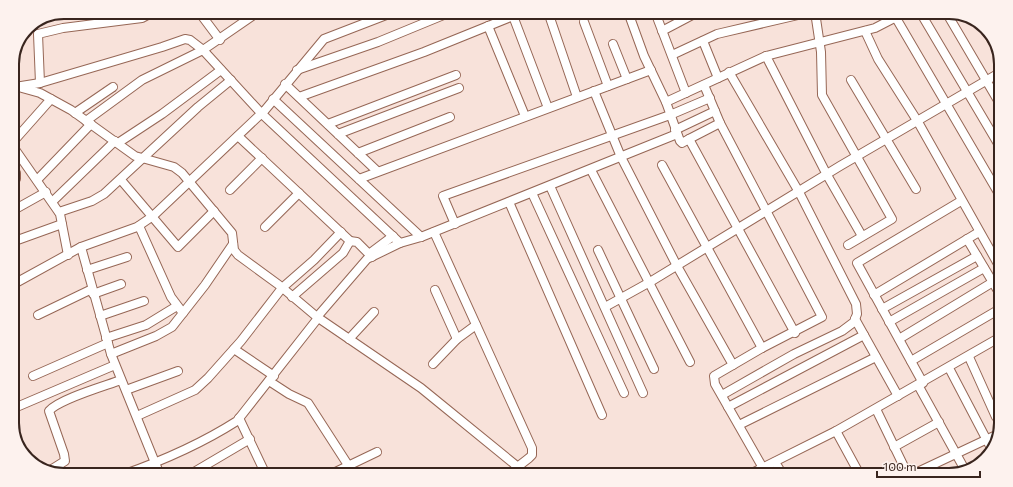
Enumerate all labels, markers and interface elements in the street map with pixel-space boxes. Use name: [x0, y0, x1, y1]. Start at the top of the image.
scale bar: [877, 453, 980, 479]
text: 100 m: [883, 459, 917, 473]

